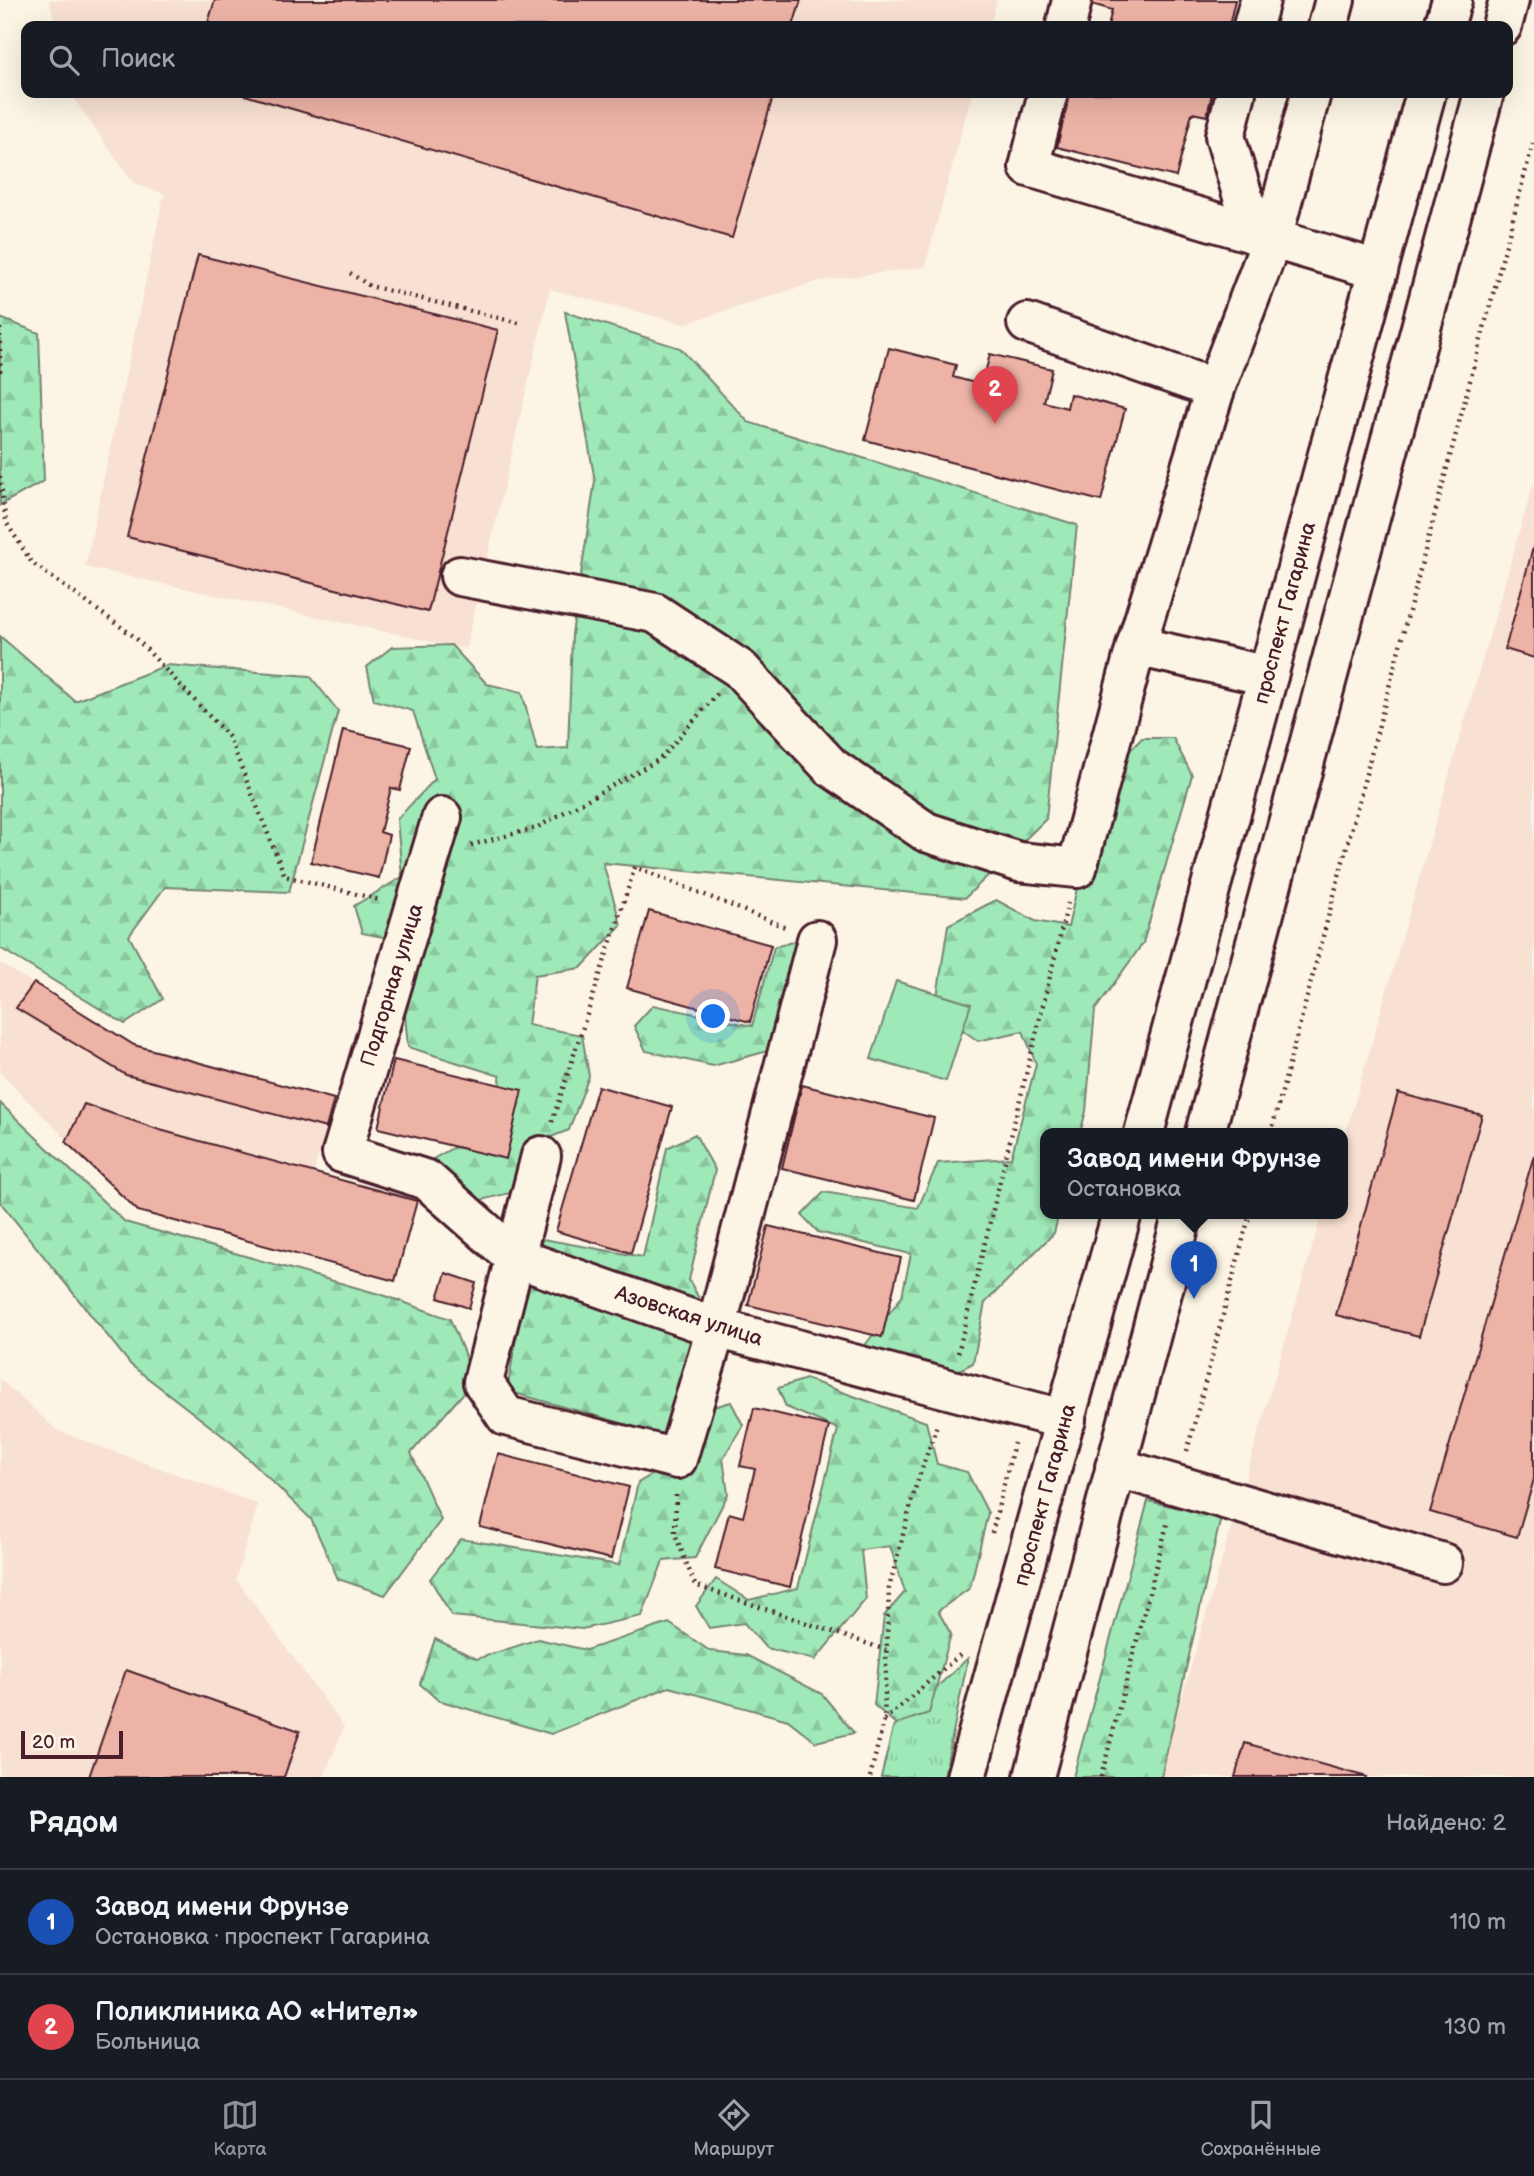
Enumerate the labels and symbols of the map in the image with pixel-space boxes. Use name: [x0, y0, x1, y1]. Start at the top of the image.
pin: 2: [972, 366, 1018, 424]
street label: проспект Гагарина: [1249, 519, 1322, 707]
street label: Подгорная улица: [355, 900, 429, 1070]
your location: [696, 999, 730, 1033]
pin: 1: [1171, 1241, 1217, 1299]
street label: Азовская улица: [611, 1280, 767, 1352]
street label: проспект Гагарина: [1009, 1401, 1082, 1589]
scale bar: [21, 1728, 122, 1760]

